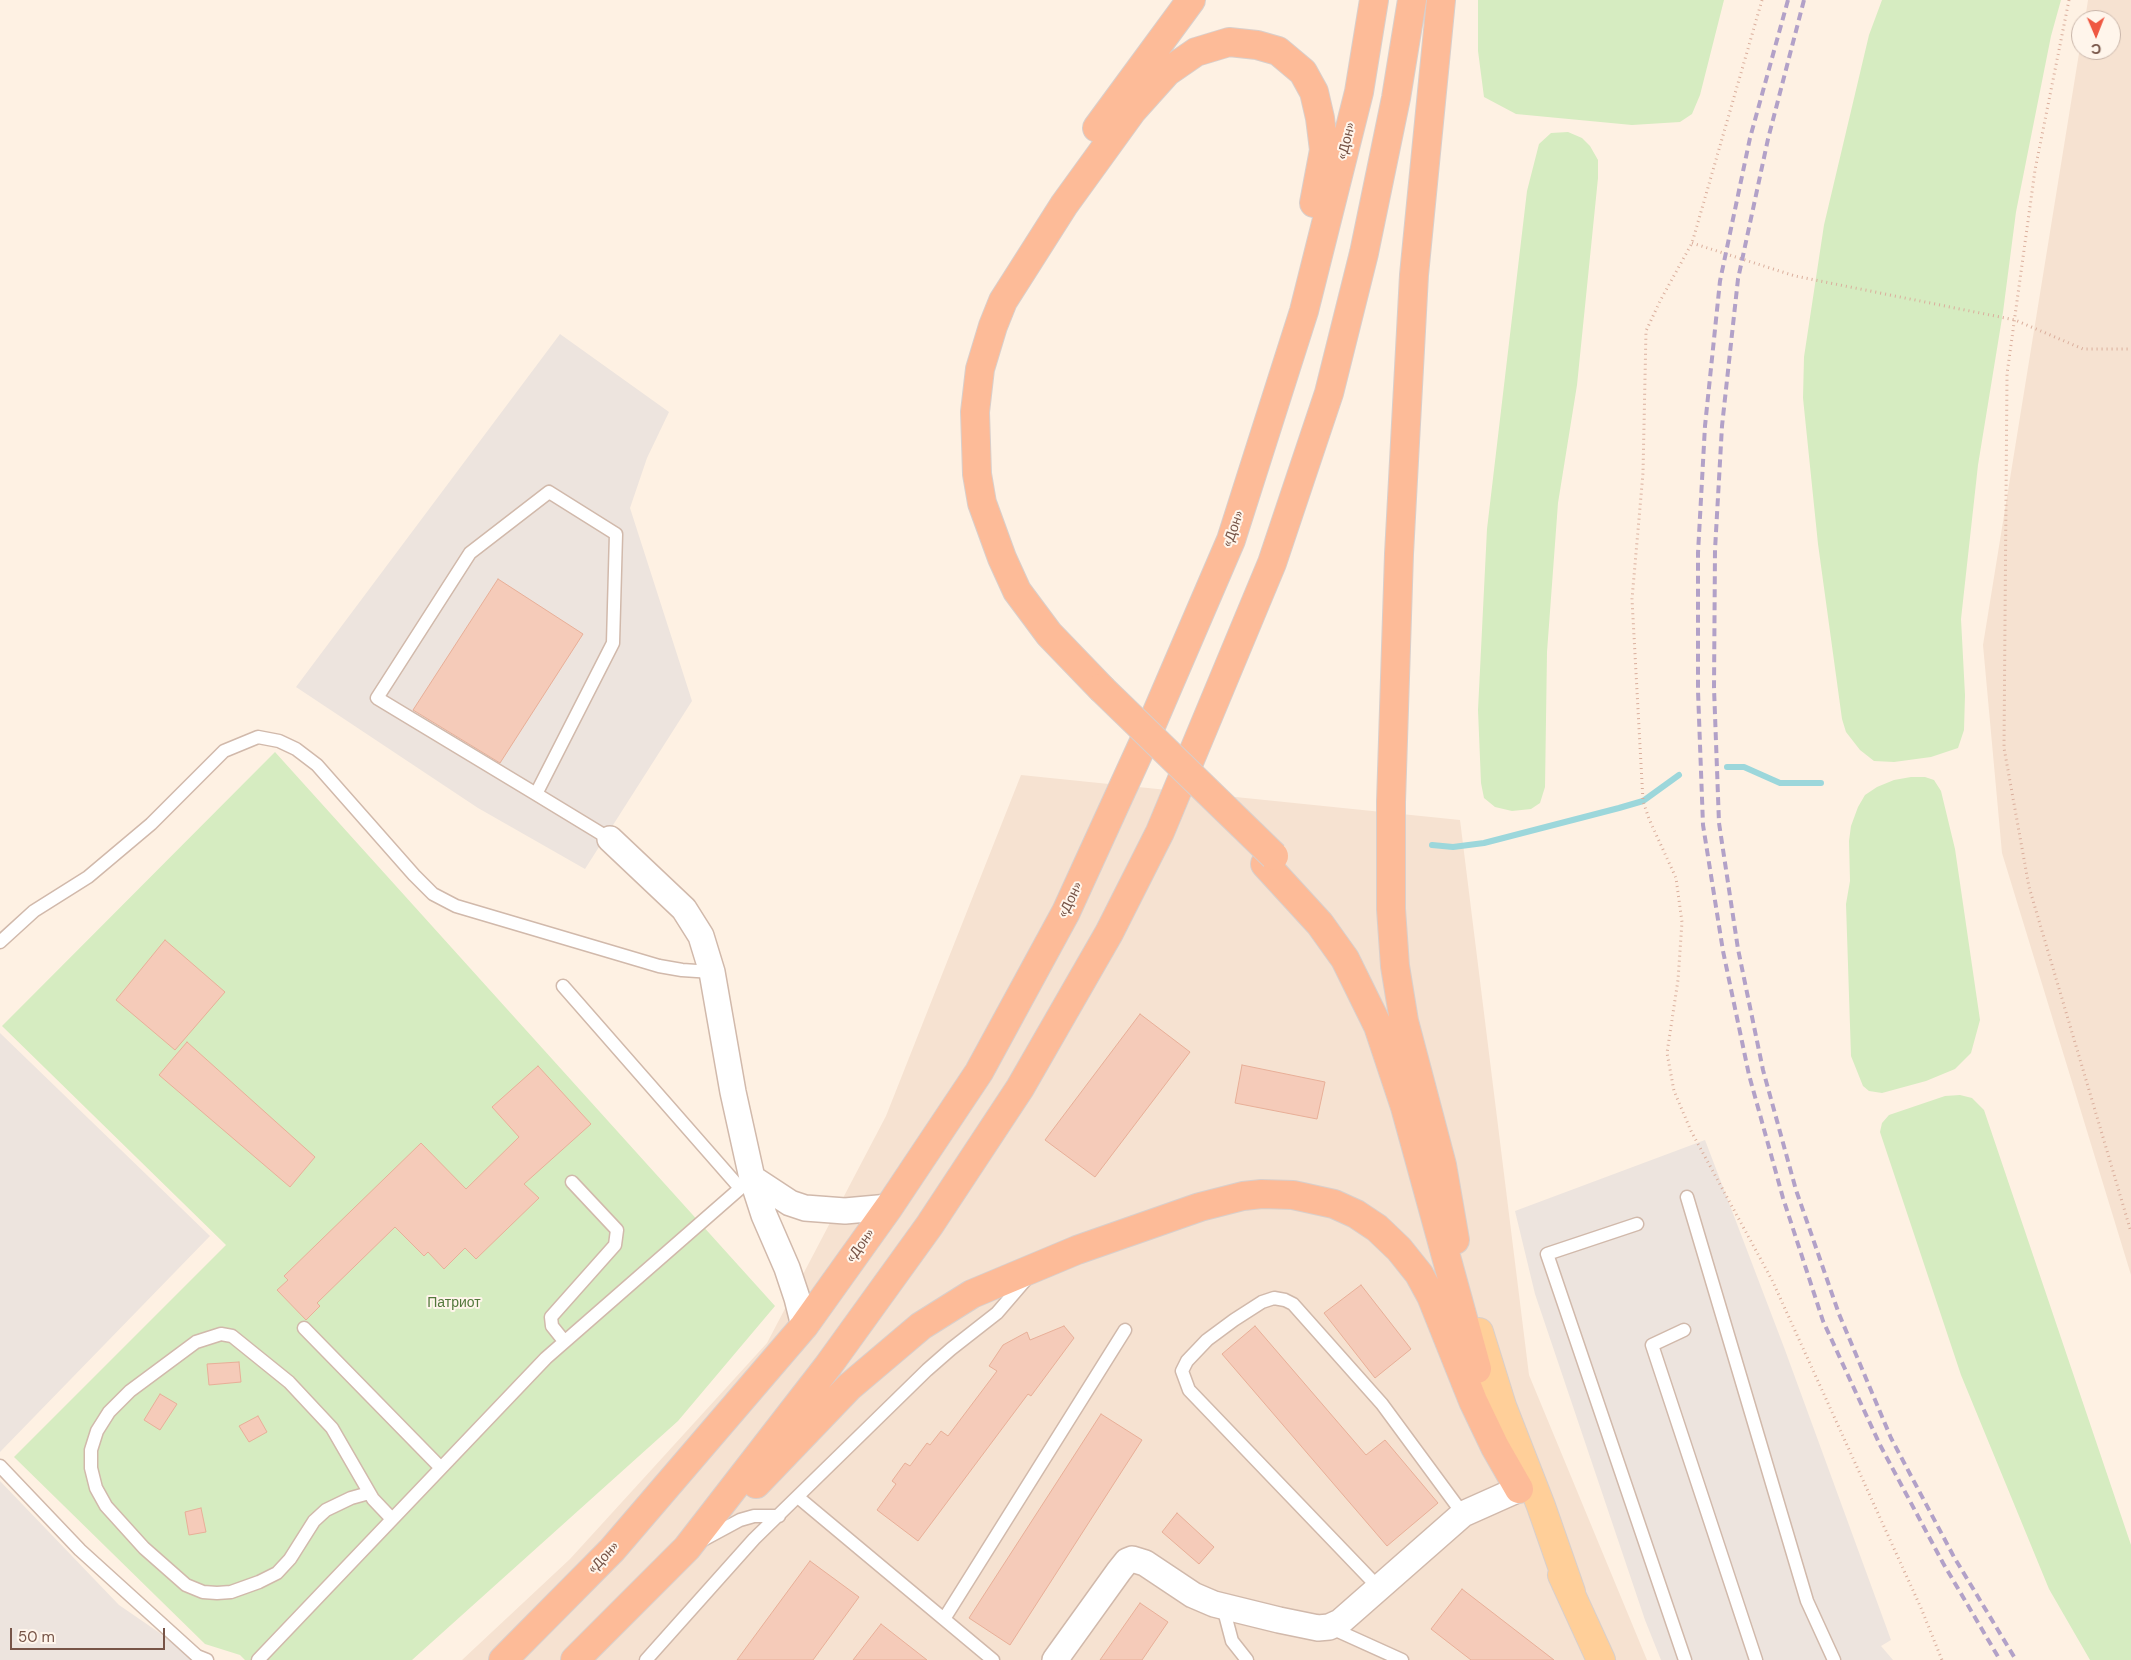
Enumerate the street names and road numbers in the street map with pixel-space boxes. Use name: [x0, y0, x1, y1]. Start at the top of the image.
street label: «Дон»: [1334, 121, 1360, 161]
street label: «Дон»: [1220, 508, 1248, 550]
street label: «Дон»: [1055, 879, 1087, 921]
street label: «Дон»: [843, 1226, 879, 1266]
street label: «Дон»: [585, 1538, 623, 1578]

